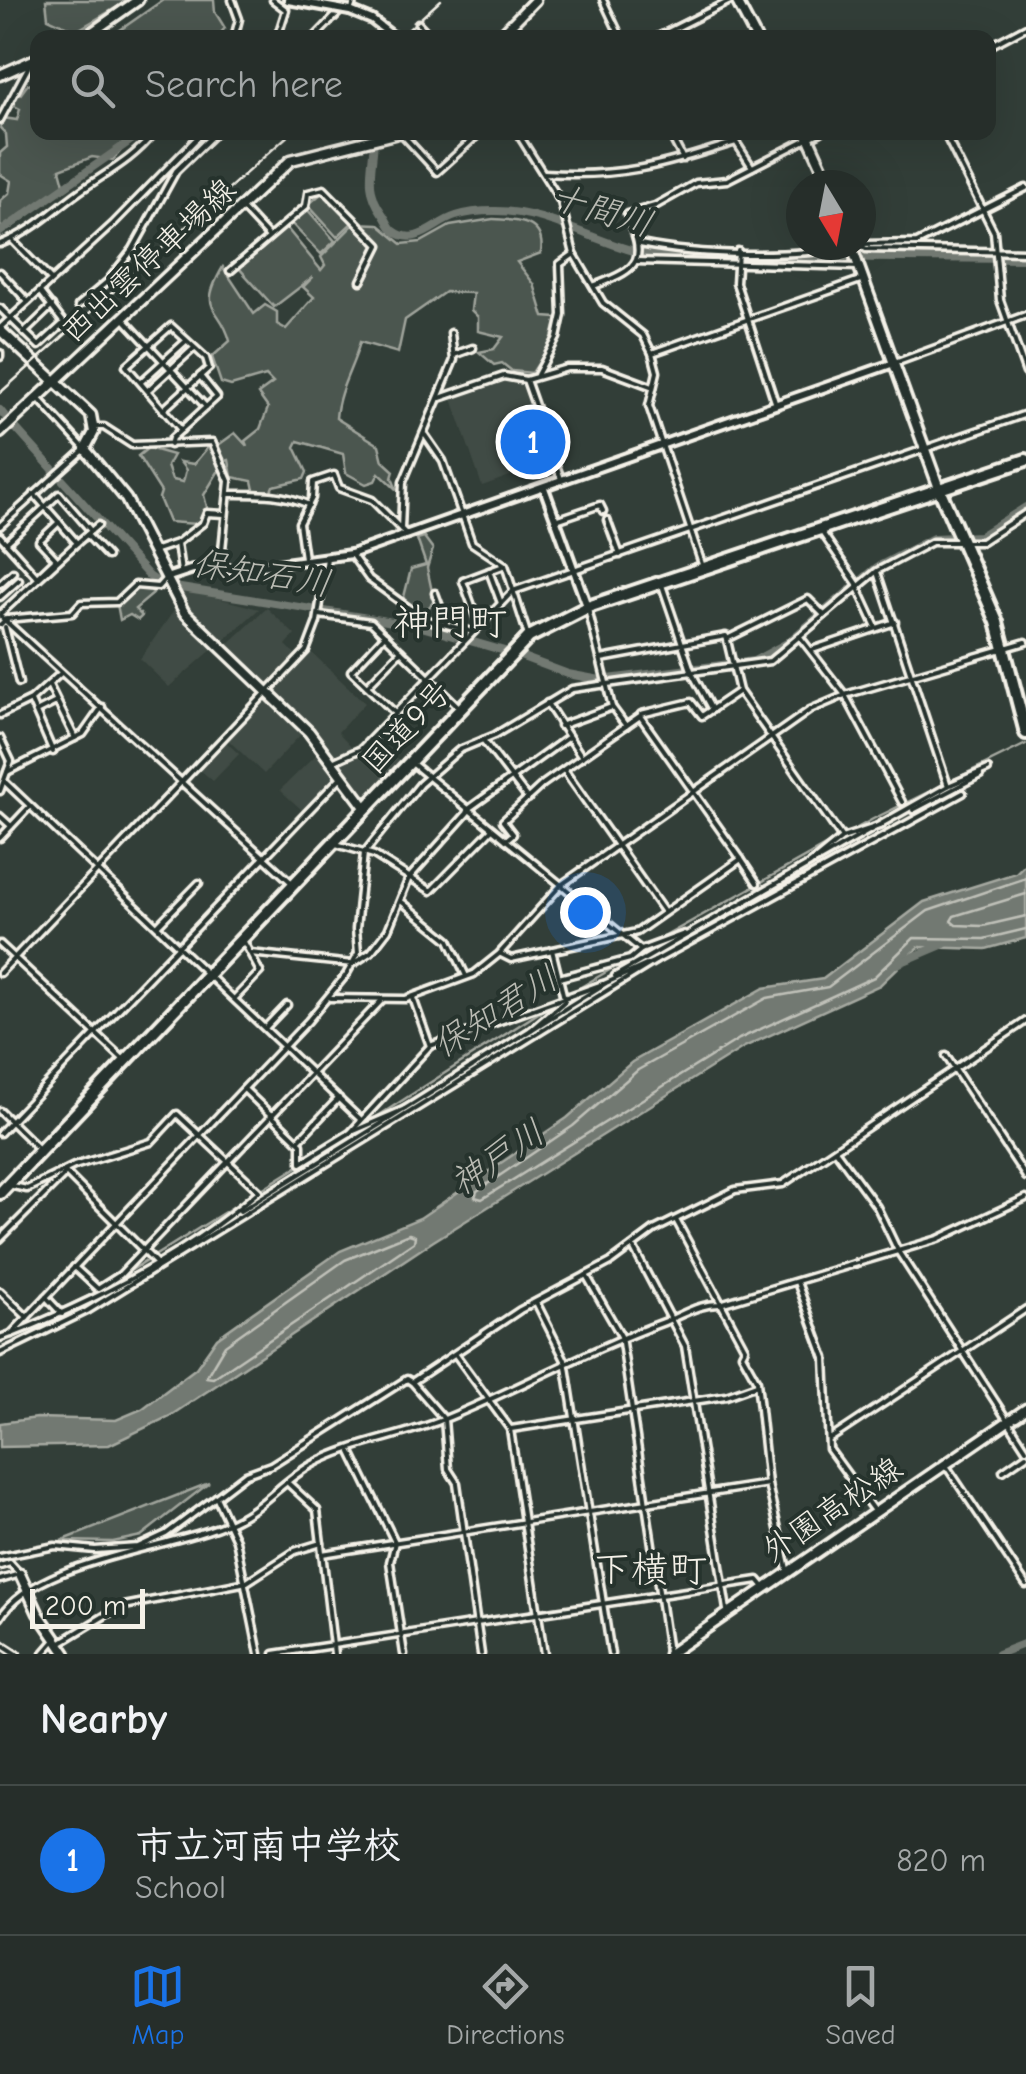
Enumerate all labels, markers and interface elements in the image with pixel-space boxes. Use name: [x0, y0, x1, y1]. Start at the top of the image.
search box: [30, 30, 996, 140]
icon: search: [65, 58, 120, 113]
text: Search here: [145, 63, 343, 107]
street label: 西出雲停車場線: [54, 170, 243, 350]
north arrow: [786, 170, 876, 260]
water label: 十間川: [546, 176, 658, 245]
pin: 1: [500, 404, 566, 480]
water label: 保知石川: [190, 542, 334, 605]
district label: 神門町: [393, 601, 507, 645]
street label: 国道9号: [354, 673, 458, 781]
your location: [560, 887, 611, 938]
water label: 保知君川: [425, 957, 565, 1066]
water label: 神戸川: [442, 1111, 552, 1204]
street label: 外園高松線: [756, 1449, 909, 1569]
district label: 下横町: [593, 1548, 707, 1592]
scale bar: [30, 1584, 145, 1628]
text: 200 m: [45, 1590, 126, 1622]
text: Nearby: [40, 1695, 167, 1744]
text: 市立河南中学校: [135, 1824, 401, 1868]
text: 1: [66, 1842, 79, 1879]
text: 820 m: [896, 1842, 986, 1879]
text: School: [135, 1869, 226, 1906]
tab: Map: [130, 1959, 185, 2051]
tab: Directions: [446, 1959, 565, 2051]
tab: Saved: [826, 1959, 896, 2051]

